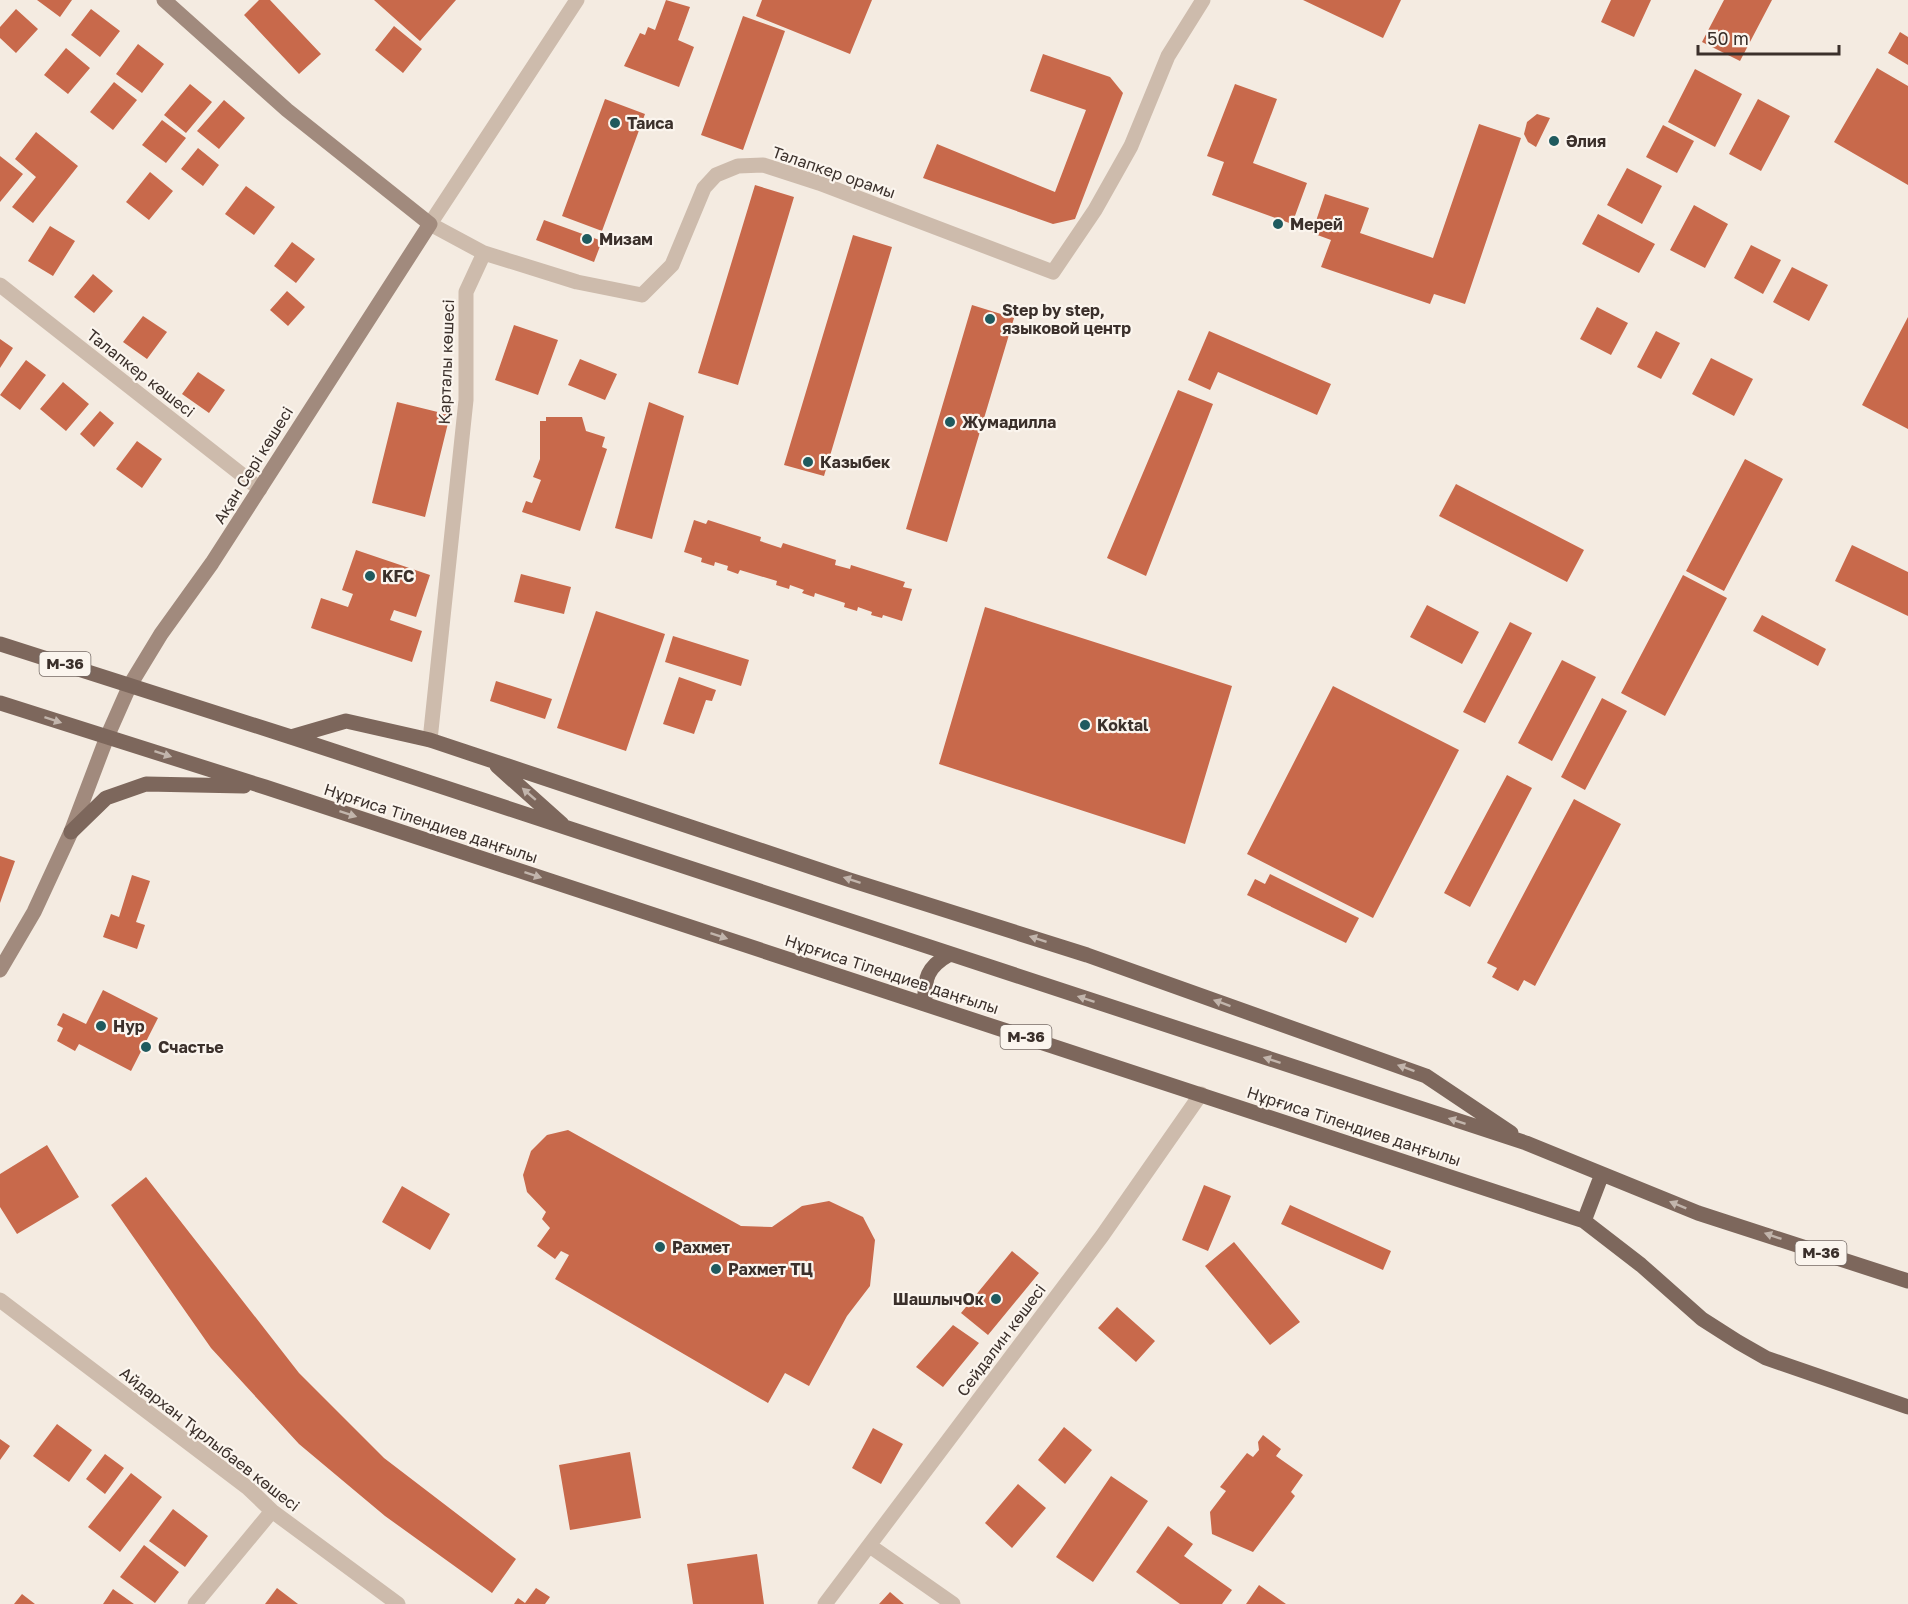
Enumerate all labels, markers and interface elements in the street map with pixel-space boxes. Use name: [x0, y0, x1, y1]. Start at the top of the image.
scale bar: [1698, 18, 1839, 56]
text: 50 m: [1707, 27, 1749, 49]
place label: Таиса: [627, 113, 674, 133]
marker: Таиса: [608, 116, 622, 130]
place label: Әлия: [1566, 131, 1606, 151]
marker: Әлия: [1547, 134, 1561, 148]
street label: Талапкер орамы: [770, 142, 898, 202]
place label: Мерей: [1290, 214, 1343, 234]
marker: Мерей: [1271, 217, 1285, 231]
place label: Мизам: [599, 229, 653, 249]
marker: Мизам: [580, 232, 594, 246]
street label: Қарталы көшесі: [434, 299, 458, 425]
place label: Step by step, языковой центр: [1002, 300, 1131, 338]
marker: Step by step, языковой центр: [983, 312, 997, 326]
street label: Талапкер көшесі: [83, 325, 199, 421]
street label: Ақан Сері көшесі: [209, 403, 297, 527]
place label: Жумадилла: [962, 412, 1056, 432]
marker: Жумадилла: [943, 415, 957, 429]
place label: Казыбек: [820, 452, 891, 472]
marker: Казыбек: [801, 455, 815, 469]
place label: KFC: [382, 566, 414, 586]
marker: KFC: [363, 569, 377, 583]
road number: M-36: [40, 652, 90, 676]
place label: Koktal: [1097, 715, 1149, 735]
one-way arrow: [44, 716, 62, 725]
marker: Koktal: [1078, 718, 1092, 732]
one-way arrow: [154, 750, 172, 759]
street label: Нұрғиса Тілендиев даңғылы: [321, 779, 541, 867]
one-way arrow: [522, 788, 537, 801]
one-way arrow: [339, 810, 357, 820]
one-way arrow: [524, 871, 542, 881]
one-way arrow: [843, 875, 861, 884]
street label: Нұрғиса Тілендиев даңғылы: [782, 930, 1002, 1018]
one-way arrow: [710, 932, 728, 941]
one-way arrow: [1029, 934, 1047, 943]
one-way arrow: [1077, 993, 1095, 1003]
one-way arrow: [1213, 997, 1231, 1007]
place label: Нур: [113, 1016, 145, 1036]
marker: Нур: [94, 1019, 108, 1033]
road number: M-36: [1000, 1025, 1052, 1049]
place label: Счастье: [158, 1037, 224, 1057]
marker: Счастье: [139, 1040, 153, 1054]
one-way arrow: [1263, 1054, 1281, 1064]
one-way arrow: [1397, 1063, 1415, 1073]
street label: Нұрғиса Тілендиев даңғылы: [1244, 1082, 1464, 1170]
one-way arrow: [1448, 1115, 1466, 1125]
one-way arrow: [1669, 1200, 1687, 1210]
one-way arrow: [1764, 1231, 1782, 1241]
place label: Рахмет: [672, 1237, 730, 1257]
marker: Рахмет: [653, 1240, 667, 1254]
road number: M-36: [1796, 1241, 1846, 1265]
place label: Рахмет ТЦ: [728, 1259, 813, 1279]
marker: Рахмет ТЦ: [709, 1262, 723, 1276]
street label: Сейдалин көшесі: [952, 1280, 1050, 1400]
place label: ШашлычОк: [893, 1289, 985, 1309]
marker: ШашлычОк: [989, 1292, 1003, 1306]
street label: Айдархан Тұрлыбаев көшесі: [116, 1363, 304, 1515]

